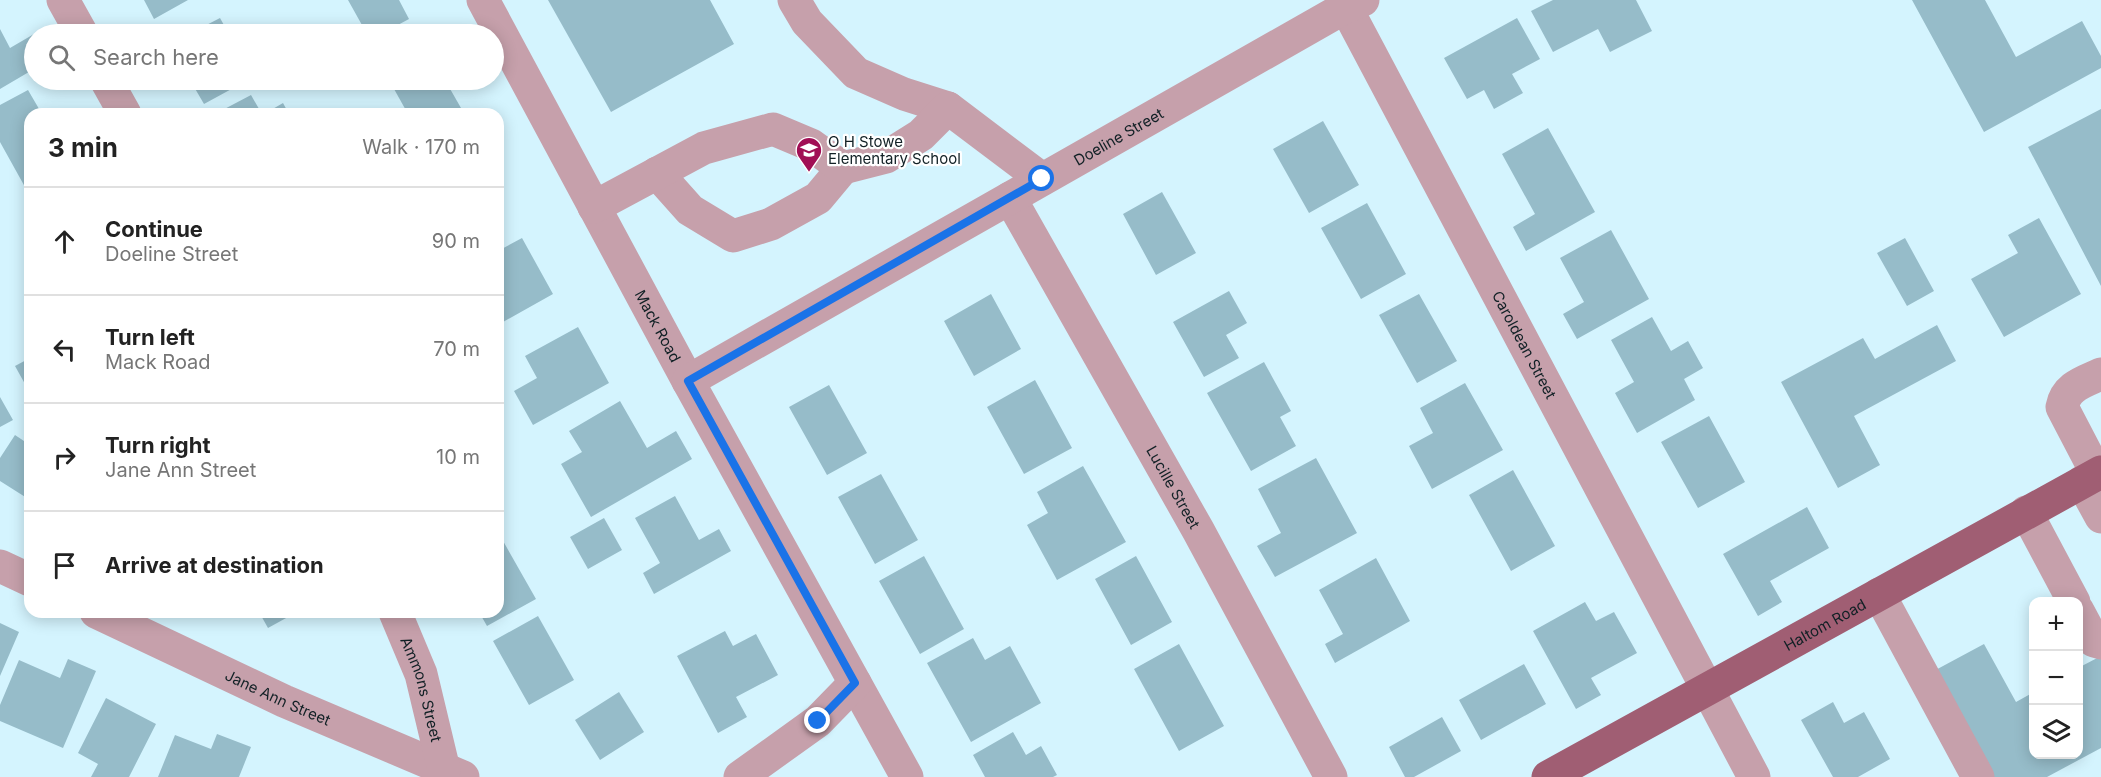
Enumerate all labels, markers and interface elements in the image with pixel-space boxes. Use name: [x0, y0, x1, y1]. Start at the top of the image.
search box: [24, 24, 504, 90]
icon: search: [45, 41, 78, 74]
text: Search here: [93, 44, 219, 70]
street label: Doeline Street: [1070, 103, 1167, 169]
text: 3 min: [48, 132, 118, 163]
place label: O H Stowe Elementary School: [828, 132, 961, 168]
text: Walk · 170 m: [362, 135, 480, 159]
school or university icon: O H Stowe Elementary School: [794, 135, 824, 173]
route start: [1028, 165, 1054, 191]
text: Continue: [105, 216, 203, 242]
icon: ahead: [48, 225, 81, 258]
text: 90 m: [432, 229, 480, 253]
text: Doeline Street: [105, 242, 238, 266]
street label: Mack Road: [631, 286, 685, 365]
street label: Caroldean Street: [1488, 287, 1561, 402]
text: Turn left: [105, 324, 195, 350]
icon: left: [48, 333, 81, 366]
text: 70 m: [433, 337, 480, 361]
text: Mack Road: [105, 350, 211, 374]
text: Turn right: [105, 432, 211, 458]
icon: right: [48, 441, 81, 474]
street label: Lucille Street: [1143, 442, 1205, 532]
text: 10 m: [436, 445, 480, 469]
text: Jane Ann Street: [105, 458, 256, 482]
icon: arrive: [48, 549, 81, 582]
text: Arrive at destination: [105, 552, 324, 578]
street label: Haltom Road: [1780, 594, 1869, 655]
map controls: [2029, 597, 2083, 759]
button: +: [2029, 597, 2083, 651]
street label: Ammons Street: [397, 634, 446, 744]
button: −: [2029, 651, 2083, 705]
street label: Jane Ann Street: [222, 665, 334, 729]
button: layers: [2029, 705, 2083, 759]
route end: [804, 707, 830, 733]

